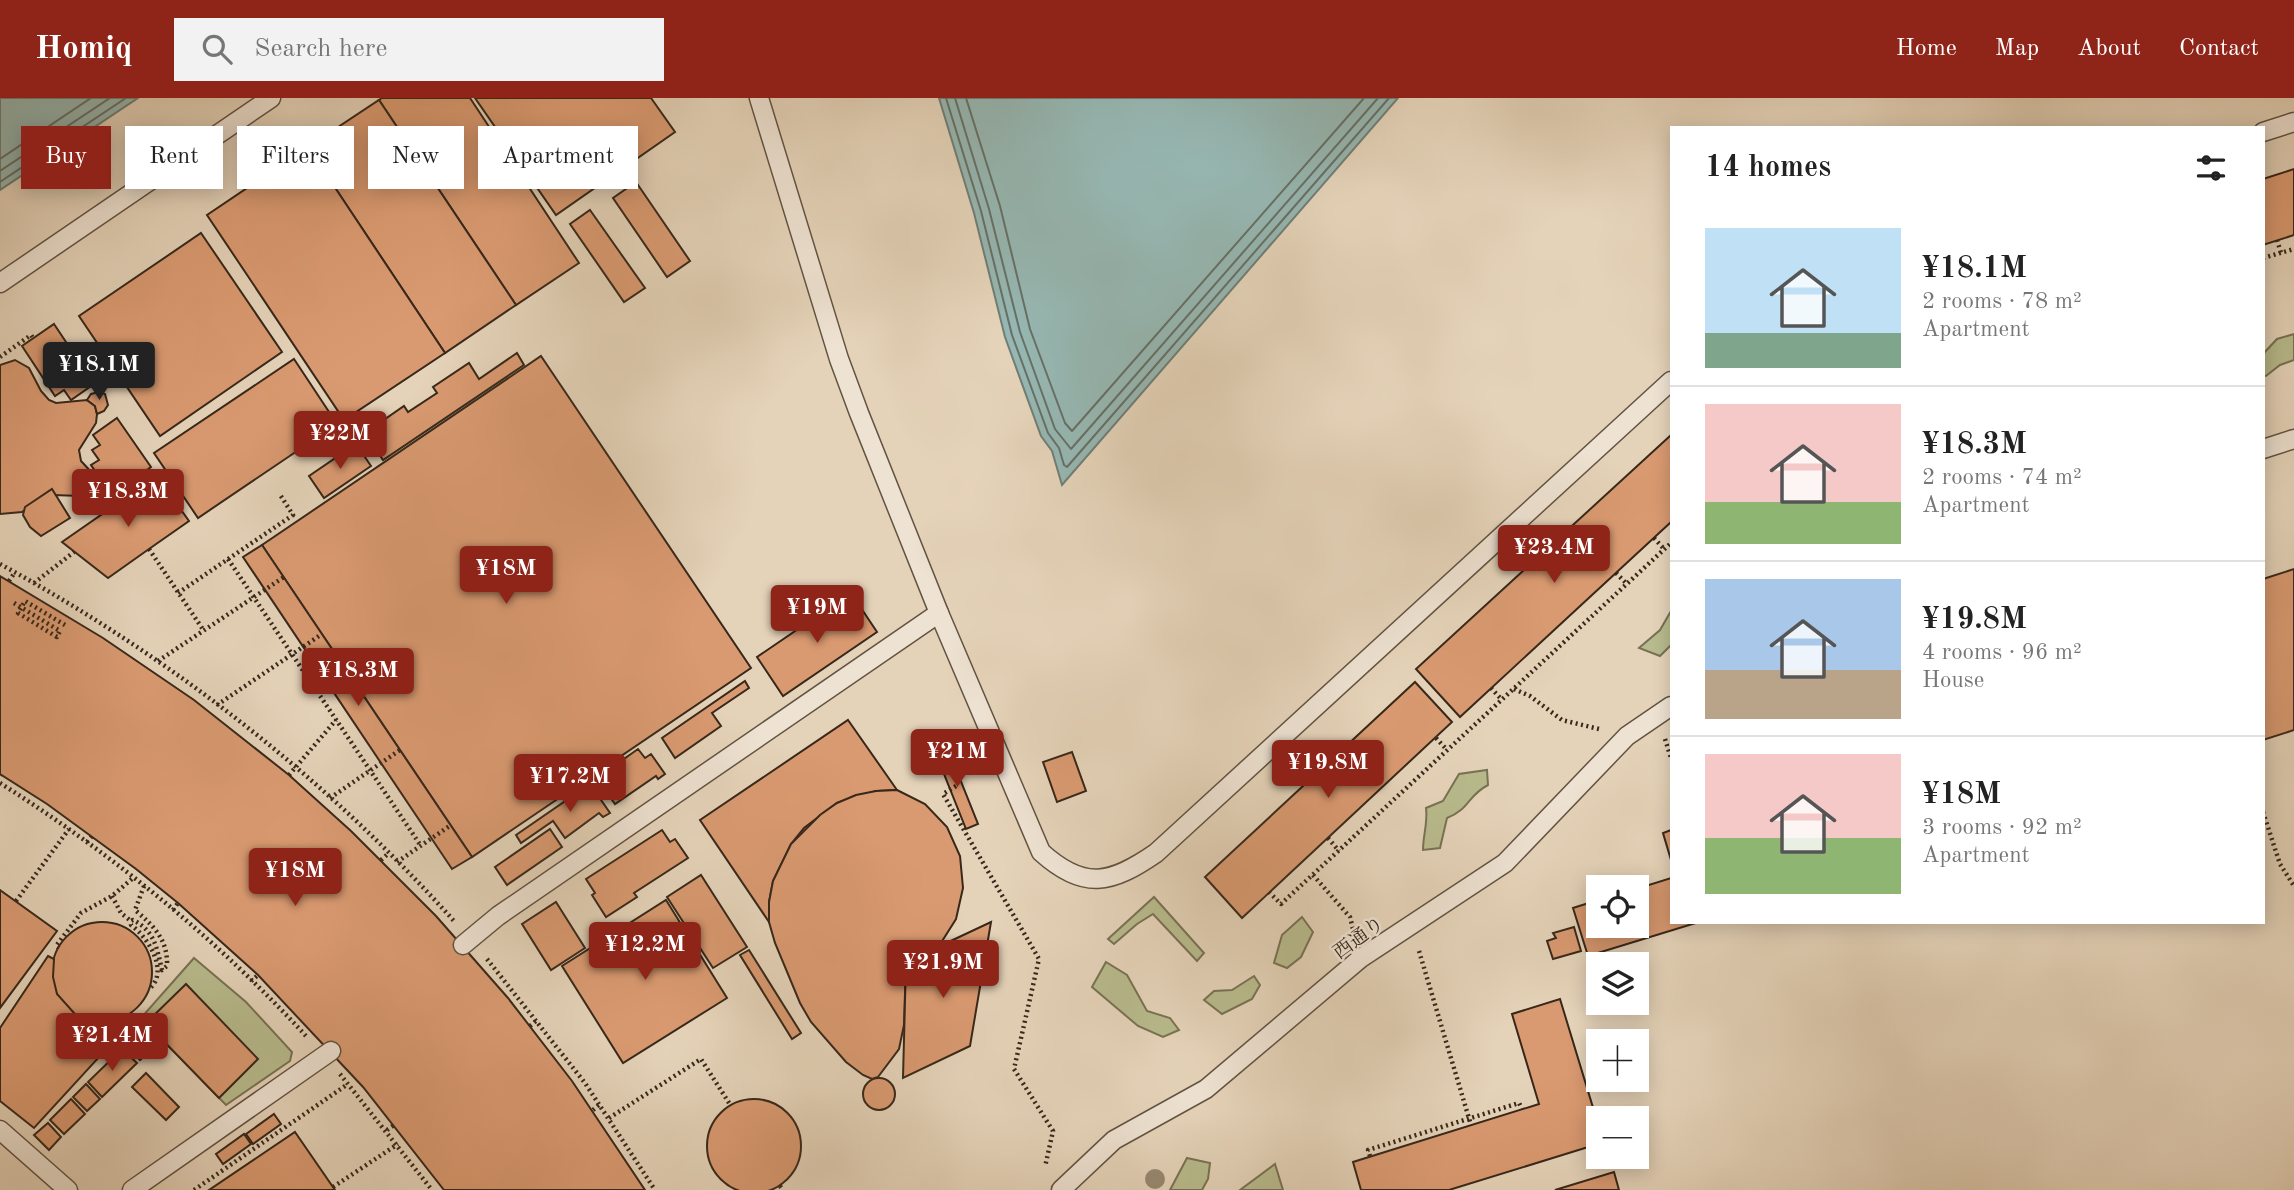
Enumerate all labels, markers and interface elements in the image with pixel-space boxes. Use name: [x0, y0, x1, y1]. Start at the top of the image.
search box: [174, 18, 664, 81]
icon: search: [198, 30, 236, 68]
text: Homiq: [35, 33, 132, 66]
text: Search here: [254, 36, 387, 62]
text: Home: [1896, 37, 1957, 61]
text: Map: [1995, 37, 2039, 61]
text: About: [2077, 37, 2141, 61]
text: Contact: [2179, 37, 2259, 61]
chip: Buy: [21, 126, 111, 189]
chip: Rent: [125, 126, 223, 189]
chip: Filters: [237, 126, 354, 189]
chip: New: [368, 126, 464, 189]
chip: Apartment: [478, 126, 638, 189]
icon: filters: [2192, 149, 2230, 187]
text: 14 homes: [1705, 153, 1831, 183]
text: ¥18.1M: [1922, 254, 2027, 284]
icon: home: [1761, 256, 1845, 340]
text: 2 rooms · 78 m²: [1922, 290, 2082, 313]
text: Apartment: [1922, 318, 2030, 341]
pin: ¥18.1M: [42, 342, 156, 402]
text: ¥18.1M: [59, 353, 139, 376]
pin: ¥22M: [299, 412, 381, 471]
text: ¥22M: [310, 422, 370, 445]
text: ¥18.3M: [1922, 430, 2027, 460]
icon: home: [1761, 432, 1845, 516]
text: 2 rooms · 74 m²: [1922, 466, 2082, 489]
pin: ¥18.3M: [71, 470, 185, 529]
text: ¥18.3M: [88, 480, 168, 503]
text: Apartment: [1922, 494, 2030, 517]
pin: ¥23.4M: [1497, 526, 1611, 585]
text: ¥23.4M: [1514, 536, 1594, 559]
pin: ¥18M: [465, 546, 547, 606]
text: ¥18M: [476, 557, 536, 580]
pin: ¥19M: [776, 586, 858, 645]
text: ¥19M: [787, 596, 847, 619]
text: ¥19.8M: [1922, 605, 2027, 635]
icon: home: [1761, 607, 1845, 691]
text: 4 rooms · 96 m²: [1922, 641, 2082, 664]
pin: ¥18.3M: [301, 648, 415, 708]
text: ¥18.3M: [318, 659, 398, 682]
text: House: [1922, 669, 1984, 692]
pin: ¥21M: [916, 730, 998, 789]
text: ¥21M: [927, 740, 987, 763]
pin: ¥19.8M: [1271, 740, 1385, 800]
text: ¥19.8M: [1288, 751, 1368, 774]
pin: ¥17.2M: [513, 754, 627, 814]
text: ¥17.2M: [530, 765, 610, 788]
text: ¥18M: [1922, 780, 2001, 810]
icon: home: [1761, 782, 1845, 866]
text: 3 rooms · 92 m²: [1922, 816, 2082, 839]
text: Apartment: [1922, 844, 2030, 867]
pin: ¥18M: [254, 848, 336, 908]
text: ¥18M: [265, 859, 325, 882]
map controls: [1586, 875, 1649, 1169]
button: locate: [1586, 875, 1649, 938]
street label: 西通り: [1330, 913, 1388, 963]
pin: ¥12.2M: [588, 922, 702, 982]
text: ¥12.2M: [605, 933, 685, 956]
pin: ¥21.9M: [886, 940, 1000, 1000]
text: ¥21.9M: [903, 951, 983, 974]
button: layers: [1586, 952, 1649, 1015]
pin: ¥21.4M: [55, 1014, 169, 1073]
text: ¥21.4M: [72, 1024, 152, 1047]
button: +: [1586, 1029, 1649, 1092]
button: −: [1586, 1106, 1649, 1169]

